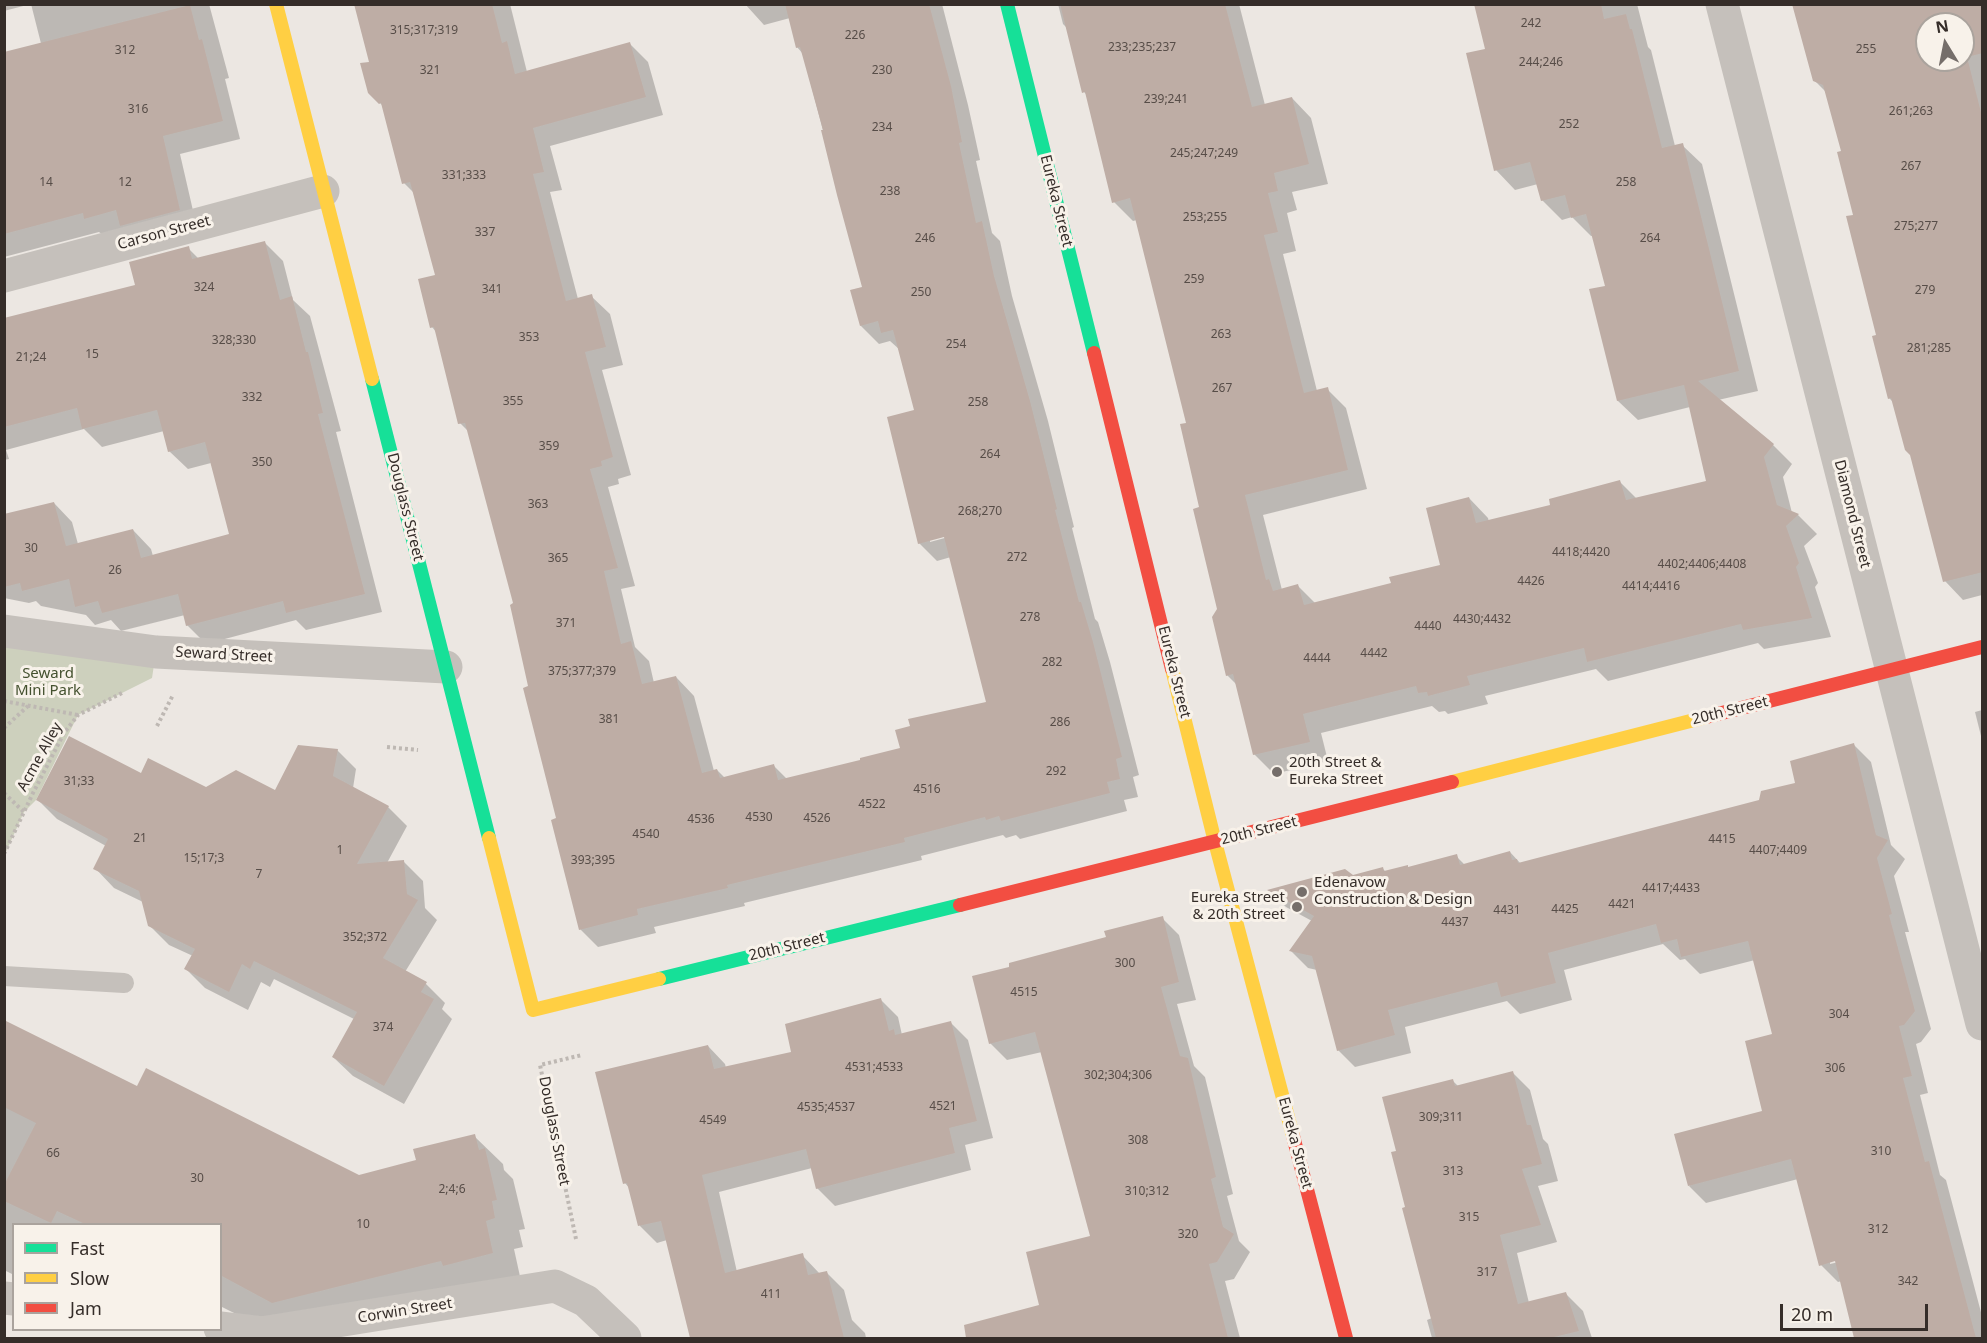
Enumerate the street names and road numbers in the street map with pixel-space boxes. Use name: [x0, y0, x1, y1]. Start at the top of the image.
street label: Eureka Street: [1036, 153, 1076, 249]
street label: Carson Street: [116, 212, 212, 254]
street label: Douglass Street: [383, 451, 427, 563]
street label: Diamond Street: [1830, 458, 1874, 570]
street label: Eureka Street: [1154, 624, 1194, 720]
street label: Seward Street: [175, 643, 273, 667]
street label: 20th Street: [1690, 693, 1770, 729]
street label: Acme Alley: [14, 719, 66, 795]
street label: 20th Street: [1219, 813, 1299, 849]
street label: 20th Street: [747, 929, 827, 965]
street label: Douglass Street: [535, 1075, 573, 1187]
street label: Eureka Street: [1274, 1095, 1316, 1191]
street label: Corwin Street: [356, 1295, 454, 1327]

